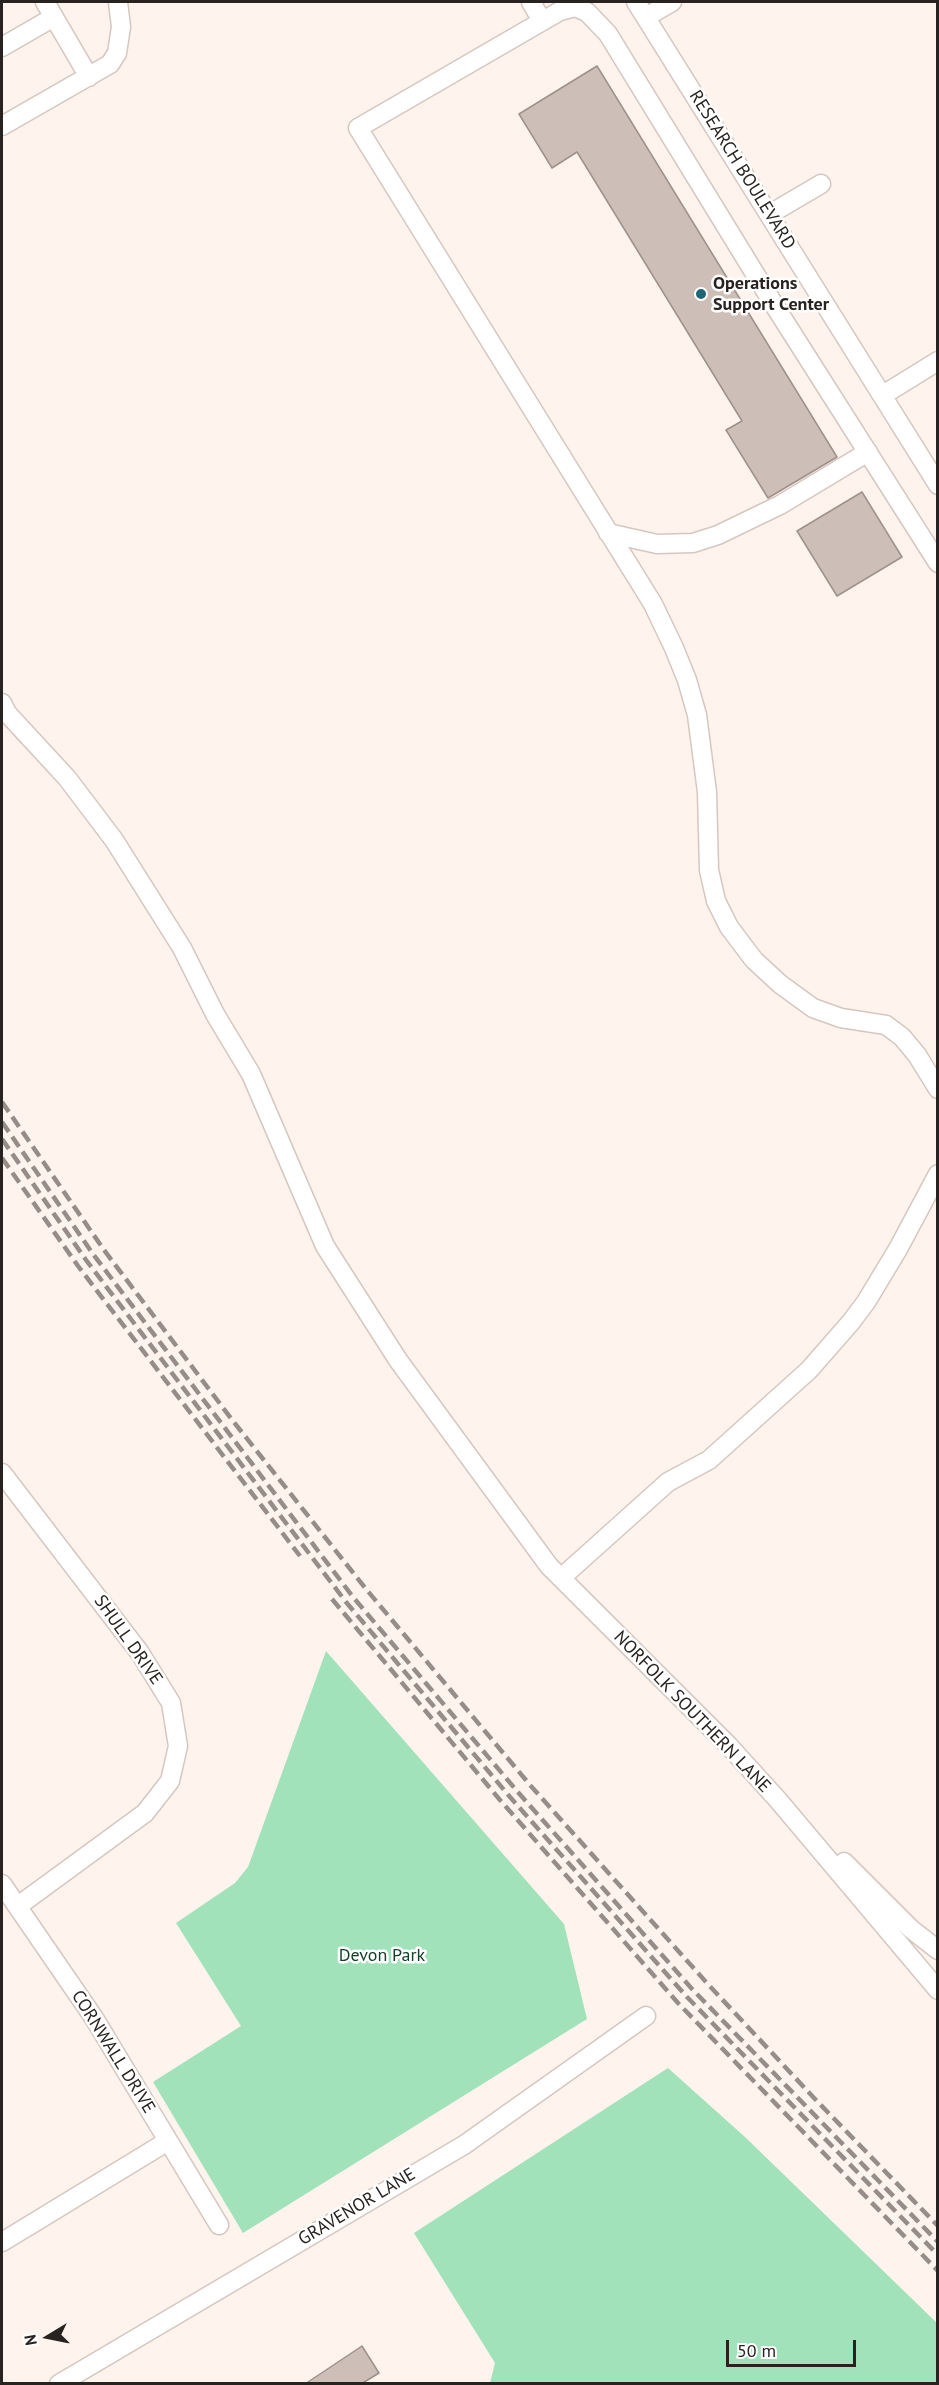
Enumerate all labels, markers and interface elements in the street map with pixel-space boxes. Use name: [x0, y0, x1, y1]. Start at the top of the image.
street label: RESEARCH BOULEVARD: [684, 87, 800, 253]
place label: Operations Support Center: [713, 273, 829, 316]
marker: Operations Support Center: [694, 287, 708, 301]
street label: SHULL DRIVE: [89, 1591, 167, 1689]
street label: NORFOLK SOUTHERN LANE: [609, 1627, 775, 1797]
park label: Devon Park: [339, 1945, 425, 1967]
street label: CORNWALL DRIVE: [67, 1987, 159, 2117]
street label: GRAVENOR LANE: [295, 2164, 419, 2250]
north arrow: [18, 2307, 78, 2367]
scale bar: [729, 2328, 860, 2366]
text: N: [20, 2333, 41, 2347]
text: 50 m: [737, 2339, 776, 2362]

